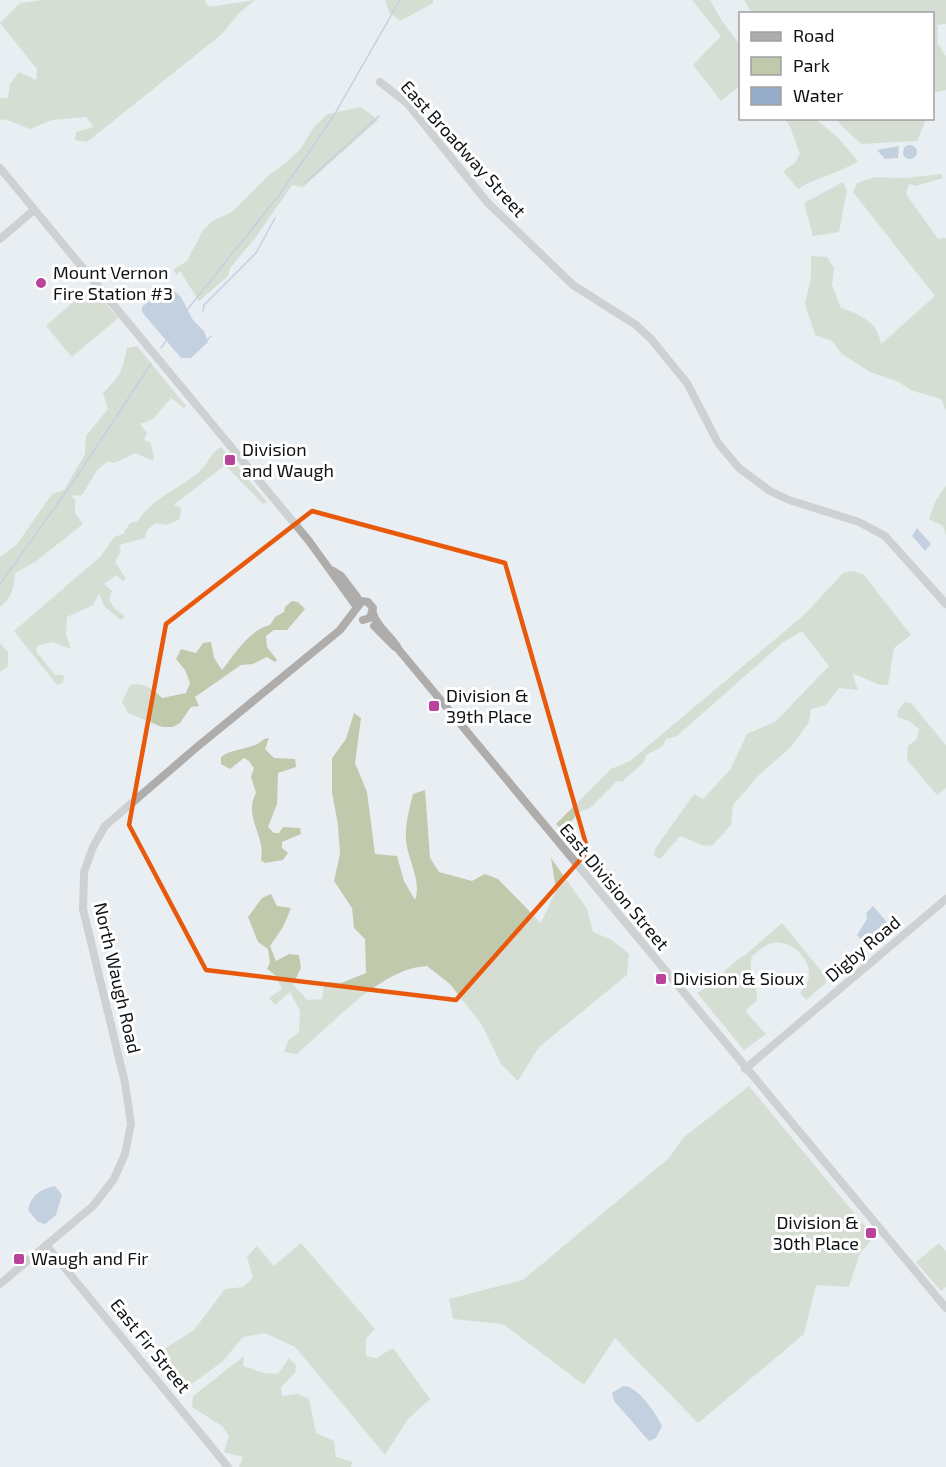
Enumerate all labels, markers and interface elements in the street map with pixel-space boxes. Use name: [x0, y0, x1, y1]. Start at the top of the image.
legend: [739, 12, 934, 120]
text: Road: [793, 24, 834, 46]
text: Park: [793, 54, 830, 76]
street label: East Broadway Street: [397, 75, 531, 221]
text: Water: [793, 84, 843, 106]
place label: Mount Vernon Fire Station #3: [53, 261, 173, 304]
marker: Mount Vernon Fire Station #3: [34, 276, 48, 290]
place label: Division and Waugh: [242, 438, 334, 481]
marker: Division and Waugh: [223, 453, 237, 467]
place label: Division & 39th Place: [446, 684, 532, 727]
marker: Division & 39th Place: [427, 699, 441, 713]
street label: East Division Street: [555, 818, 674, 954]
street label: North Waugh Road: [90, 900, 146, 1055]
street label: Digby Road: [820, 910, 904, 986]
place label: Division & Sioux: [673, 967, 805, 989]
marker: Division & Sioux: [654, 972, 668, 986]
place label: Division & 30th Place: [773, 1211, 859, 1254]
marker: Division & 30th Place: [864, 1226, 878, 1240]
place label: Waugh and Fir: [31, 1247, 149, 1269]
marker: Waugh and Fir: [12, 1252, 26, 1266]
street label: East Fir Street: [106, 1294, 196, 1397]

